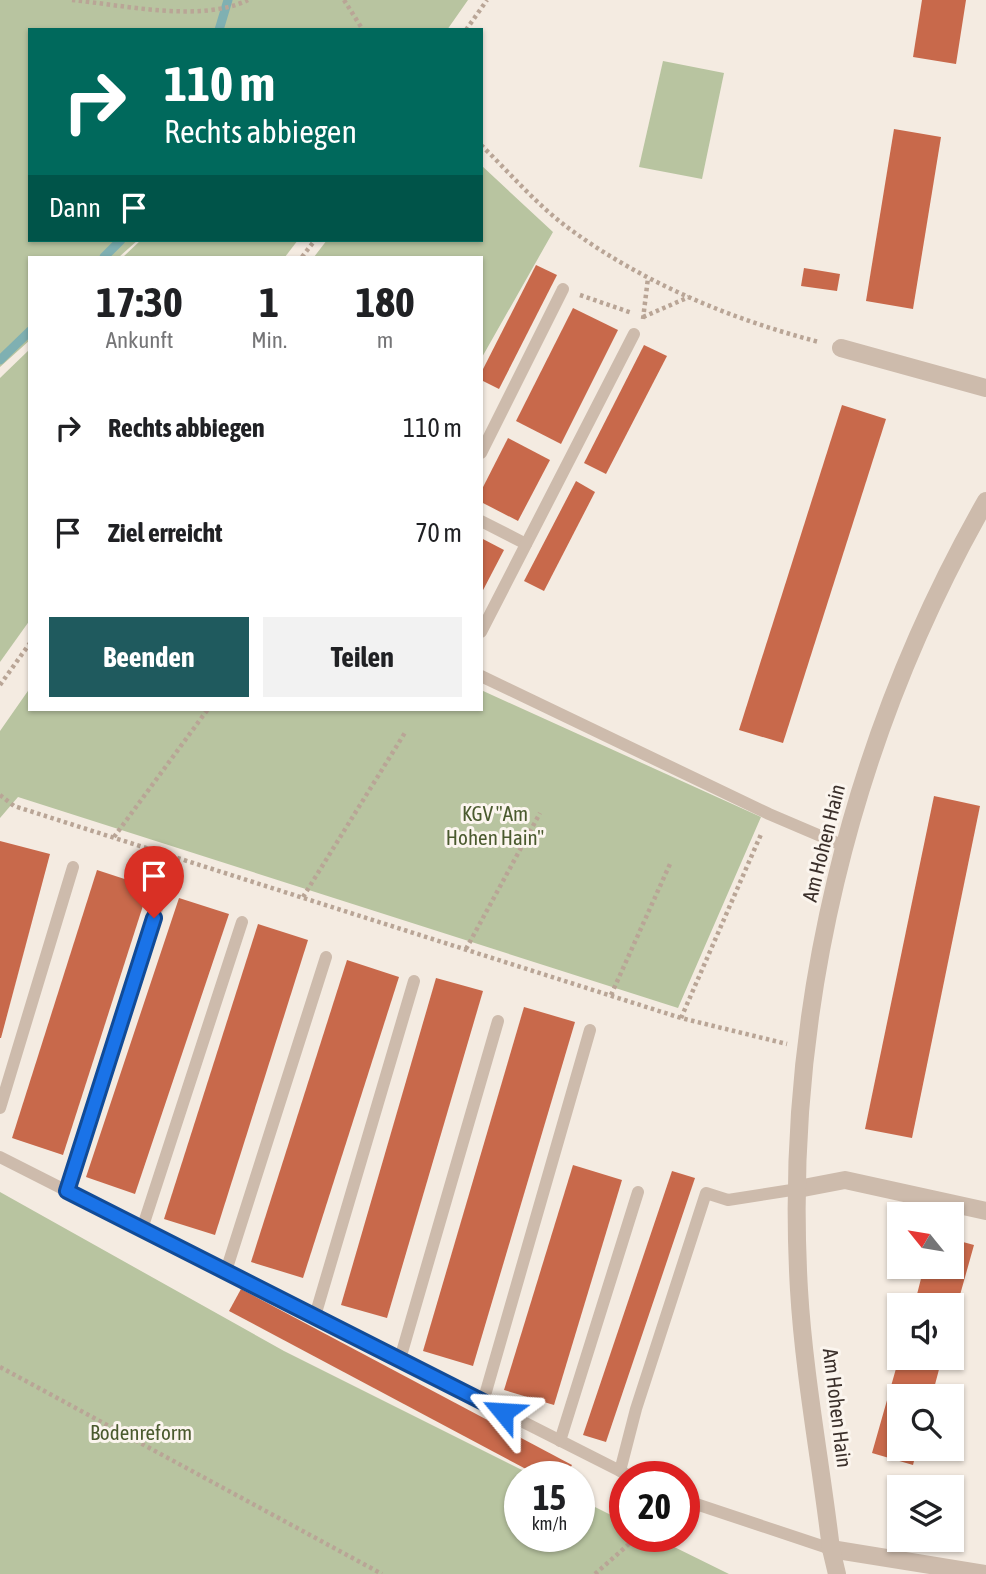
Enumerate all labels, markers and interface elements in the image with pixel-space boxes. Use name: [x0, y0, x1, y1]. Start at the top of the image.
text: 110 m: [164, 55, 275, 111]
icon: right: [49, 56, 140, 147]
text: Rechts abbiegen: [164, 113, 357, 150]
icon: arrive: [115, 189, 153, 227]
text: Dann: [49, 193, 101, 223]
text: 17:30: [96, 278, 183, 326]
text: 1: [259, 278, 279, 326]
text: 180: [355, 278, 415, 326]
text: Ankunft: [106, 327, 173, 353]
text: Min.: [251, 327, 287, 353]
text: m: [377, 327, 393, 353]
icon: right: [49, 409, 87, 447]
text: Rechts abbiegen: [108, 413, 265, 443]
text: 110 m: [403, 413, 462, 443]
icon: arrive: [49, 514, 87, 552]
text: Ziel erreicht: [108, 518, 223, 548]
text: 70 m: [415, 518, 462, 548]
button: Beenden: [49, 617, 249, 697]
button: Teilen: [263, 617, 462, 697]
street label: Am Hohen Hain: [797, 782, 849, 904]
park label: KGV "Am Hohen Hain": [446, 801, 544, 849]
pin: [124, 846, 184, 918]
icon: arrive: [135, 857, 173, 895]
north arrow: [887, 1202, 964, 1279]
map controls: [887, 1202, 964, 1552]
button: sound: [887, 1293, 964, 1370]
street label: Am Hohen Hain: [819, 1347, 857, 1469]
position arrow: [466, 1375, 540, 1449]
button: search: [887, 1384, 964, 1461]
park label: Bodenreform: [90, 1420, 192, 1444]
speed limit sign: 20: [609, 1461, 700, 1552]
button: layers: [887, 1475, 964, 1552]
text: 15: [533, 1477, 566, 1517]
text: km/h: [532, 1513, 567, 1534]

